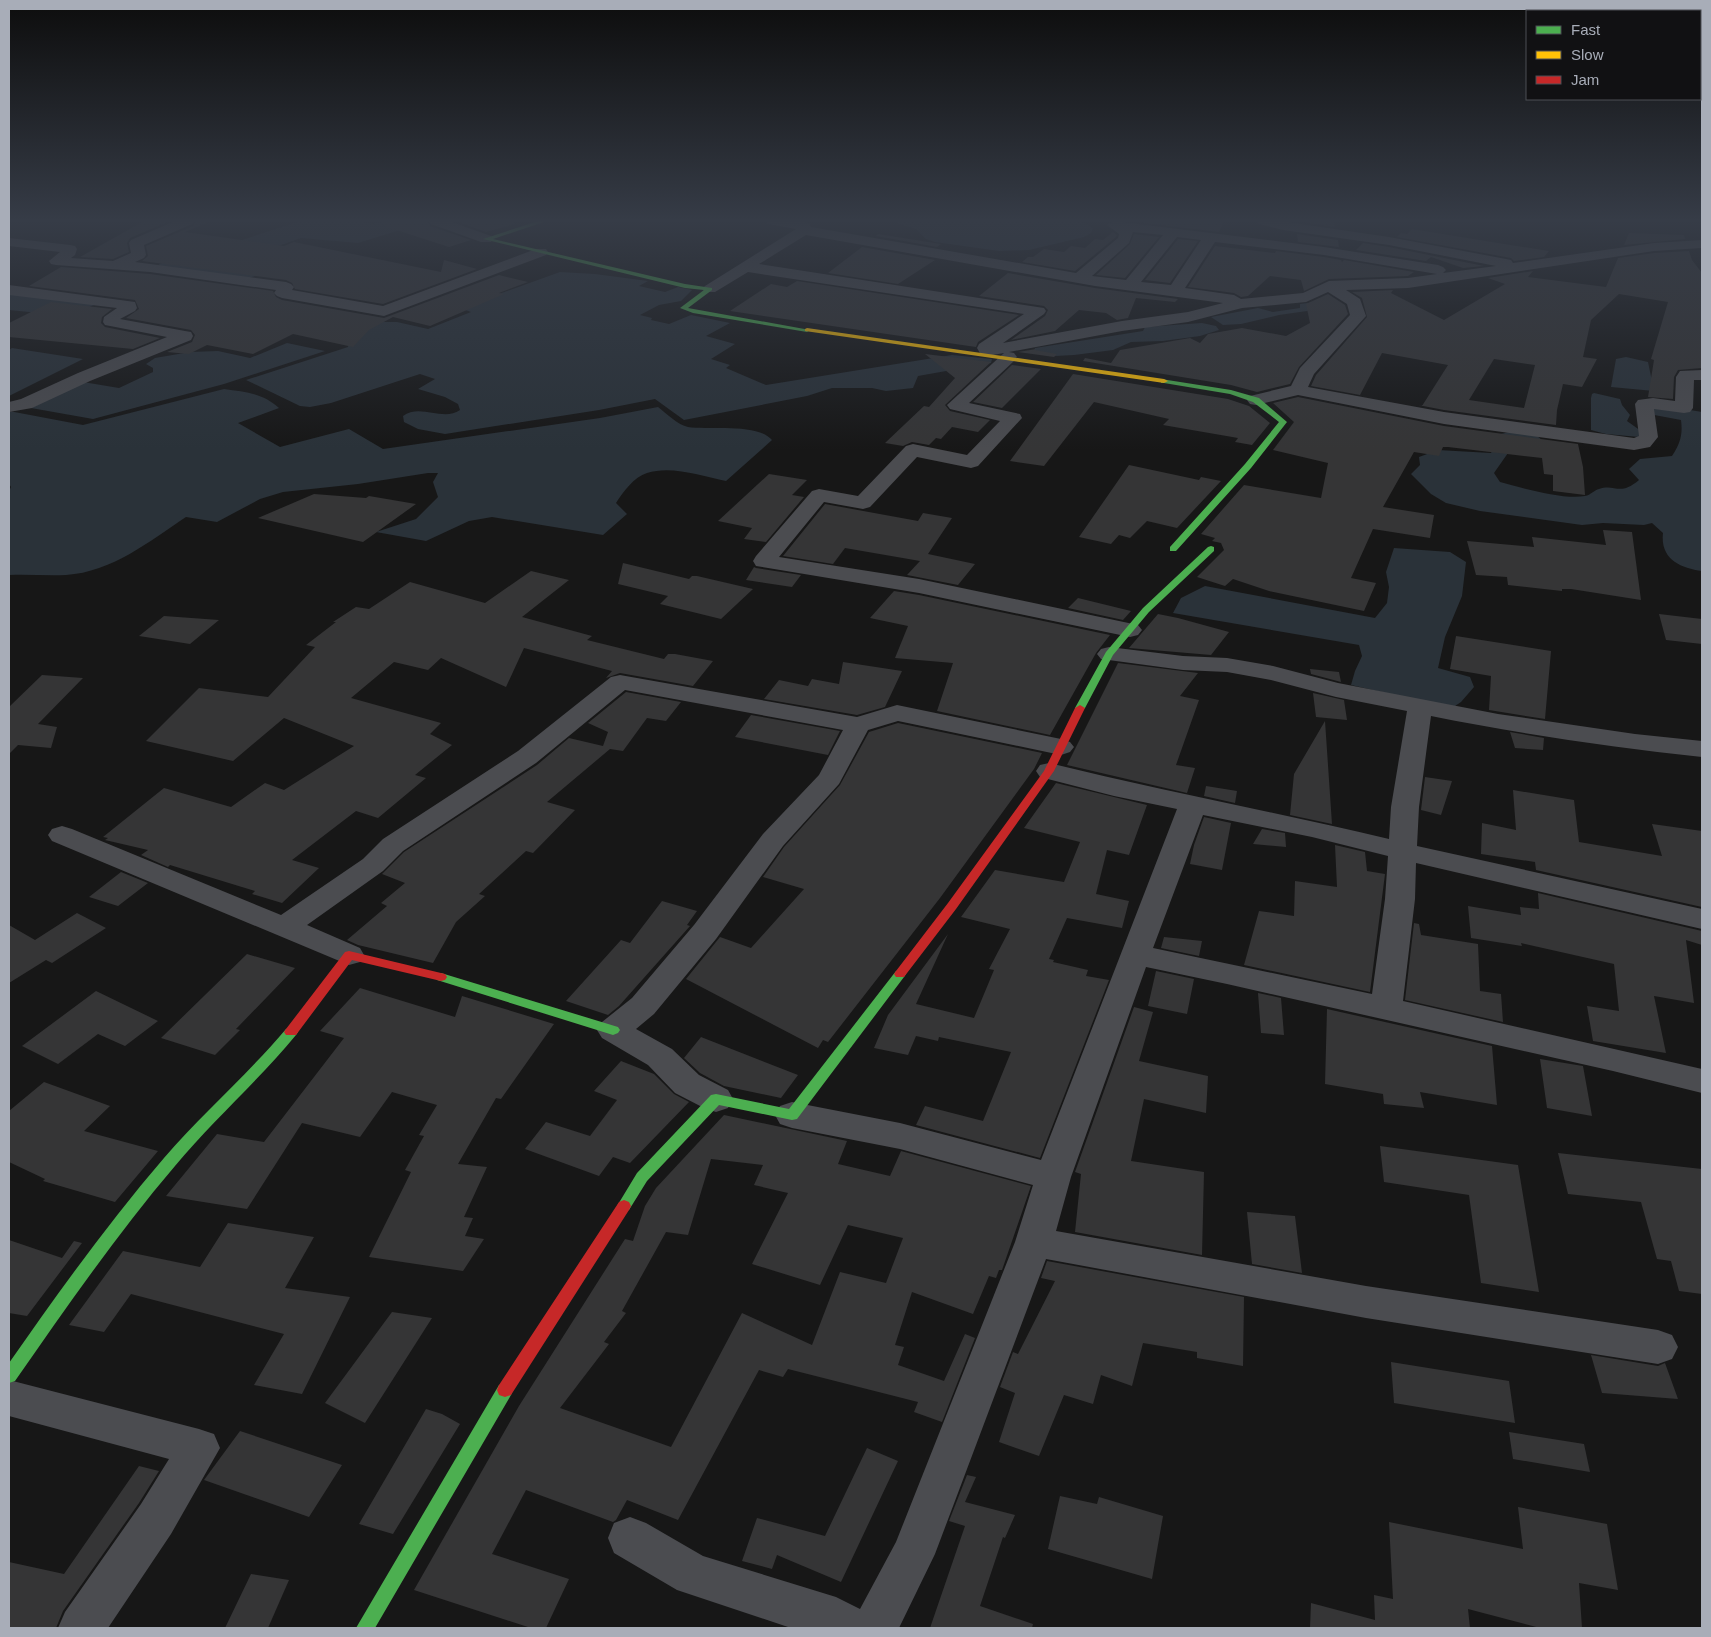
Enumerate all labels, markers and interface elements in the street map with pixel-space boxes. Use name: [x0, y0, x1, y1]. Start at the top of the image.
legend: [1526, 10, 1701, 100]
text: Fast: [1571, 21, 1601, 38]
text: Slow: [1571, 46, 1604, 63]
text: Jam: [1571, 71, 1599, 88]

